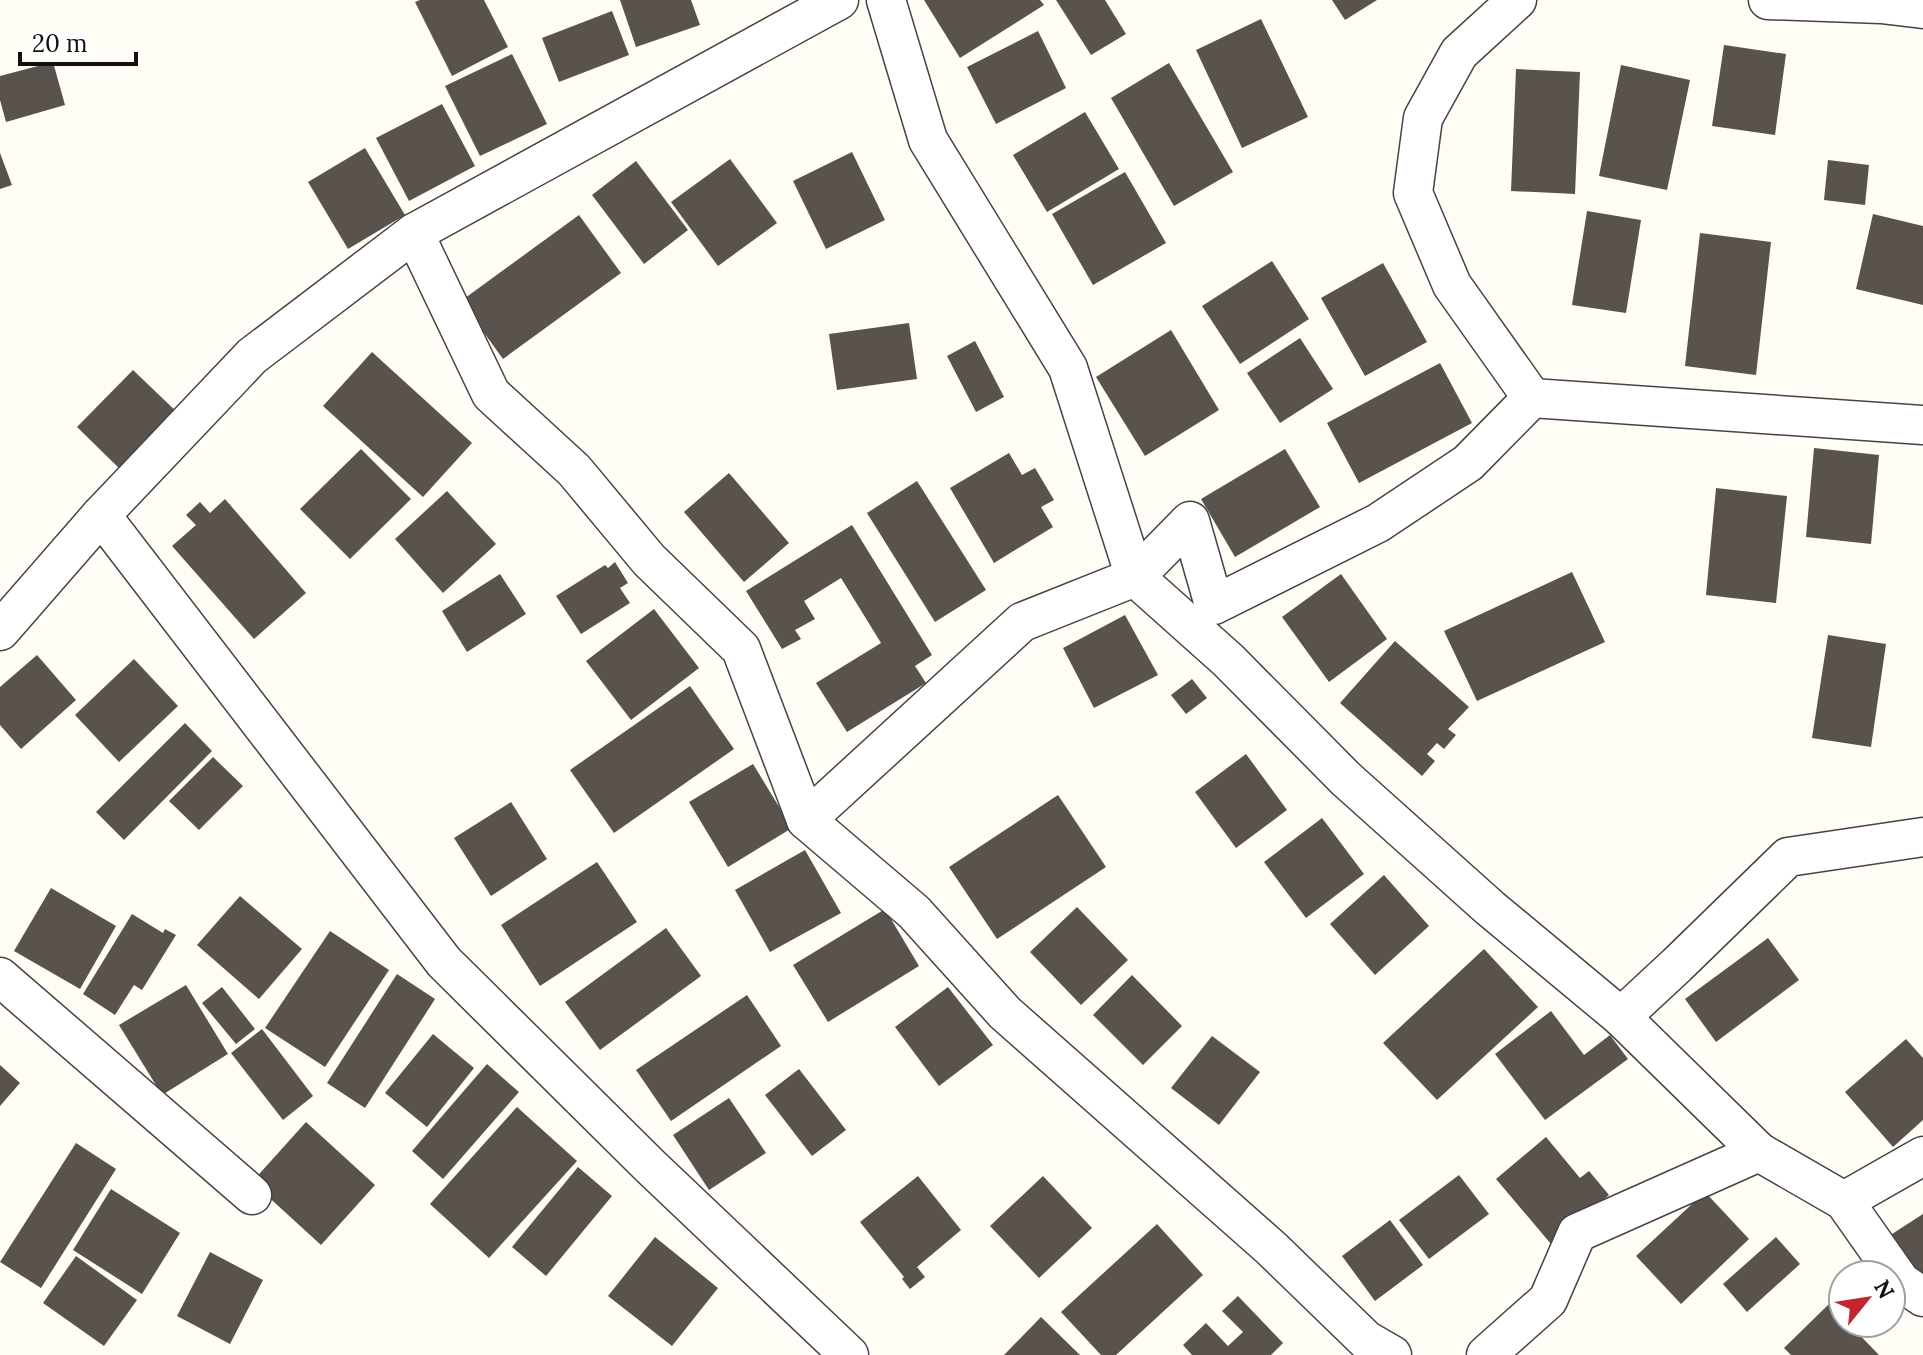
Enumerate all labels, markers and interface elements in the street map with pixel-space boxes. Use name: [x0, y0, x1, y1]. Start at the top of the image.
scale bar: [20, 16, 136, 66]
text: 20 m: [32, 28, 88, 59]
north arrow: [1827, 1259, 1907, 1339]
text: N: [1868, 1275, 1901, 1303]

